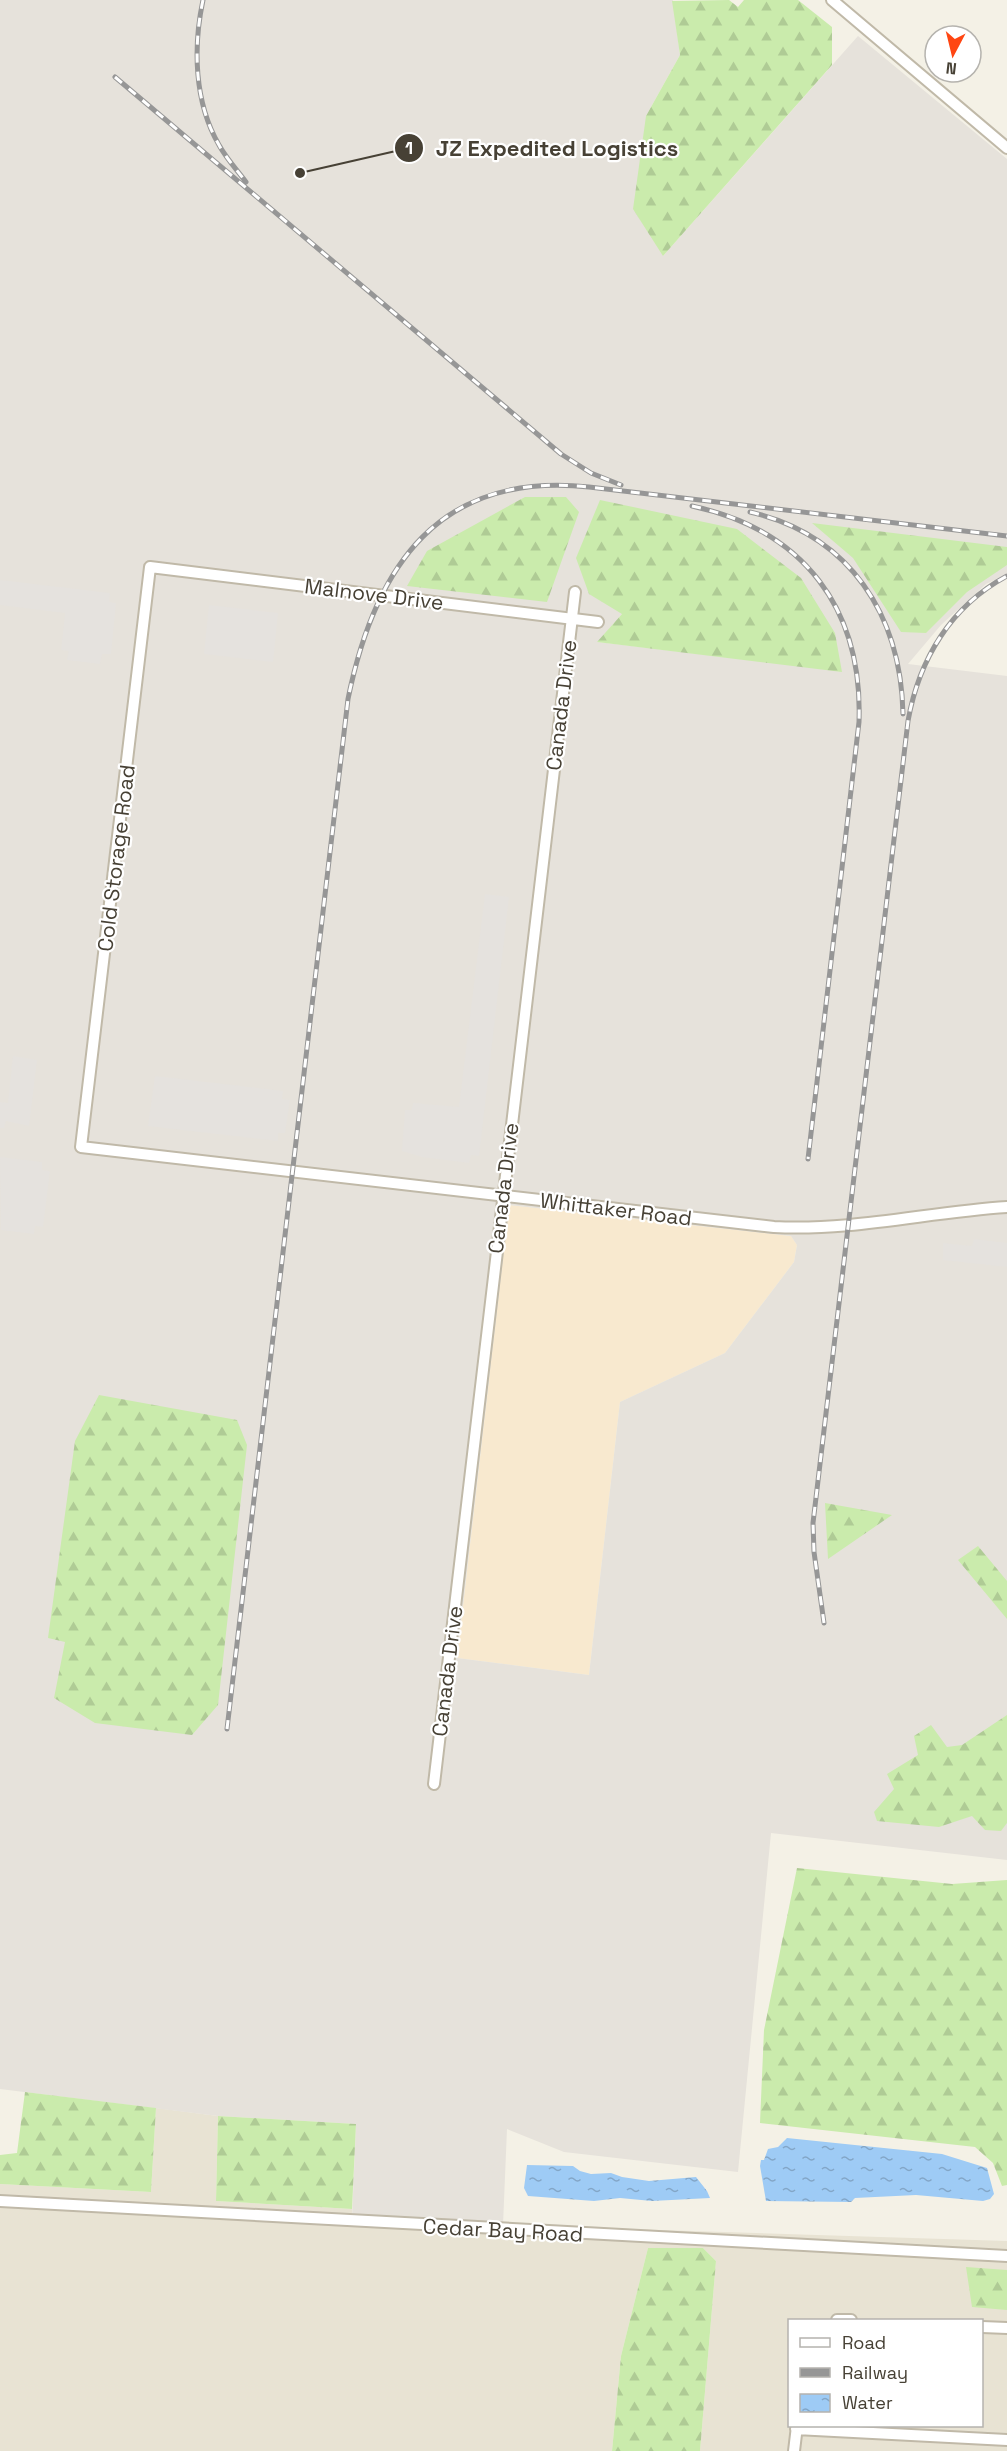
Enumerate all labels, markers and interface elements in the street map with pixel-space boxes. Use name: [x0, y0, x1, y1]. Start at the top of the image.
north arrow: [923, 24, 983, 84]
text: N: [945, 57, 958, 79]
callout: JZ Expedited Logistics: [394, 128, 690, 168]
text: JZ Expedited Logistics: [436, 134, 678, 162]
text: 1: [405, 136, 413, 159]
street label: Malnove Drive: [303, 572, 445, 616]
street label: Canada Drive: [540, 638, 582, 772]
street label: Cold Storage Road: [91, 763, 141, 953]
street label: Canada Drive: [482, 1121, 524, 1255]
street label: Whittaker Road: [538, 1186, 694, 1232]
street label: Canada Drive: [426, 1604, 468, 1738]
street label: Cedar Bay Road: [422, 2212, 584, 2248]
legend: [788, 2319, 983, 2427]
text: Road: [842, 2331, 886, 2354]
text: Railway: [842, 2361, 908, 2384]
text: Water: [842, 2391, 893, 2414]

